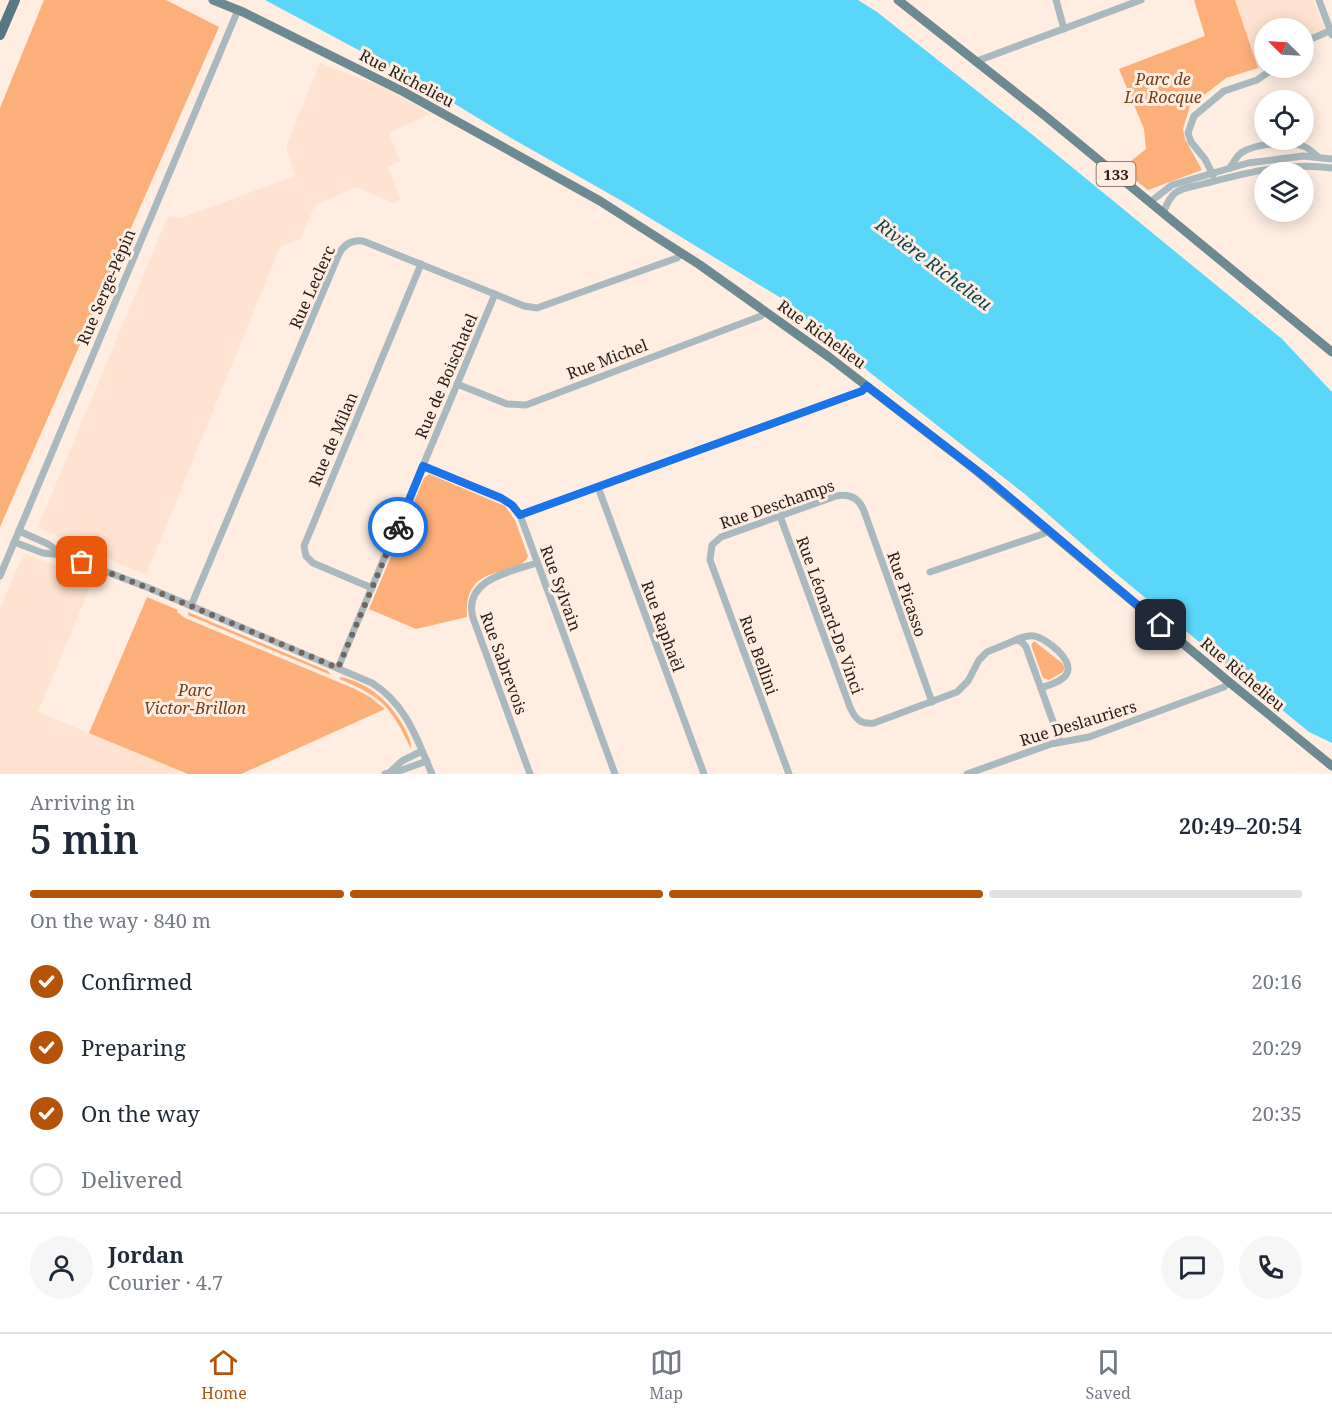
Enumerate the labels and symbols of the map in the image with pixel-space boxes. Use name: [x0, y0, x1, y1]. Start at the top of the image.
north arrow: [1254, 18, 1314, 78]
street label: Rue Richelieu: [356, 44, 458, 112]
park label: Parc de La Rocque: [1123, 68, 1202, 108]
road number: 133: [1096, 162, 1136, 186]
water label: Rivière Richelieu: [870, 212, 997, 316]
street label: Rue Serge-Pépin: [72, 226, 140, 348]
street label: Rue Leclerc: [284, 242, 340, 332]
street label: Rue Richelieu: [773, 294, 871, 374]
street label: Rue de Boischatel: [410, 310, 482, 442]
street label: Rue Michel: [563, 333, 651, 385]
street label: Rue de Milan: [303, 389, 363, 489]
street label: Rue Deschamps: [717, 474, 837, 534]
courier: [368, 497, 428, 557]
street label: Rue Léonard-De Vinci: [791, 533, 869, 697]
pin: [56, 536, 107, 587]
street label: Rue Sylvain: [535, 542, 587, 634]
street label: Rue Picasso: [882, 548, 932, 640]
street label: Rue Raphaël: [636, 577, 690, 675]
pin: [1135, 599, 1186, 650]
street label: Rue Sabrevois: [475, 609, 533, 717]
street label: Rue Bellini: [734, 612, 784, 698]
street label: Rue Richelieu: [1196, 632, 1290, 716]
park label: Parc Victor-Brillon: [144, 679, 247, 719]
street label: Rue Deslauriers: [1017, 695, 1139, 751]

